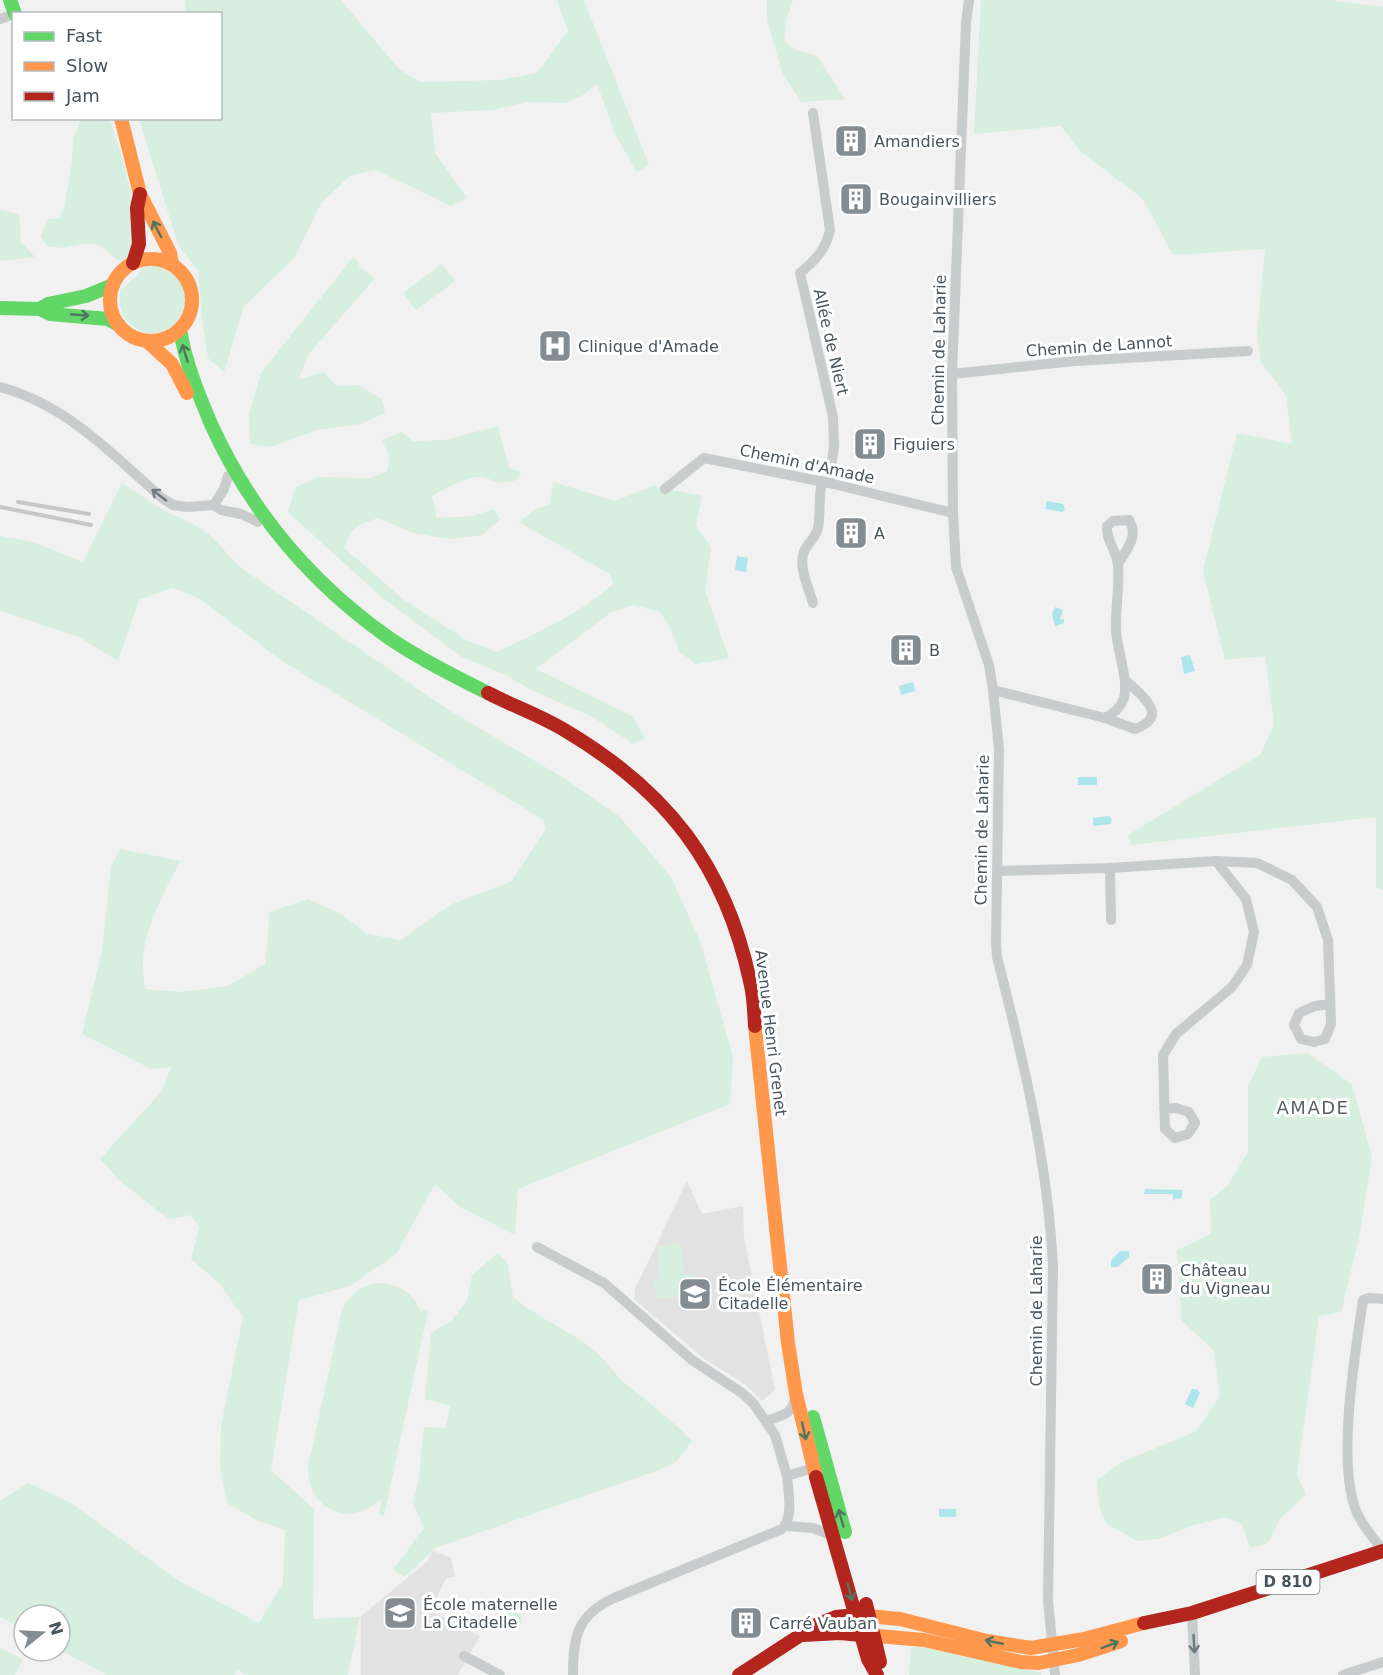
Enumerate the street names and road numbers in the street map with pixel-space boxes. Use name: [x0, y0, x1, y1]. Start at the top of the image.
street label: Chemin de Laharie: [928, 274, 950, 426]
street label: Allée de Niert: [810, 287, 852, 397]
street label: Chemin de Lannot: [1025, 331, 1173, 361]
street label: Chemin d'Amade: [738, 440, 876, 488]
street label: Chemin de Laharie: [971, 754, 993, 906]
street label: Avenue Henri Grenet: [751, 949, 791, 1117]
street label: Chemin de Laharie: [1027, 1235, 1046, 1387]
road number: D 810: [1256, 1570, 1320, 1594]

